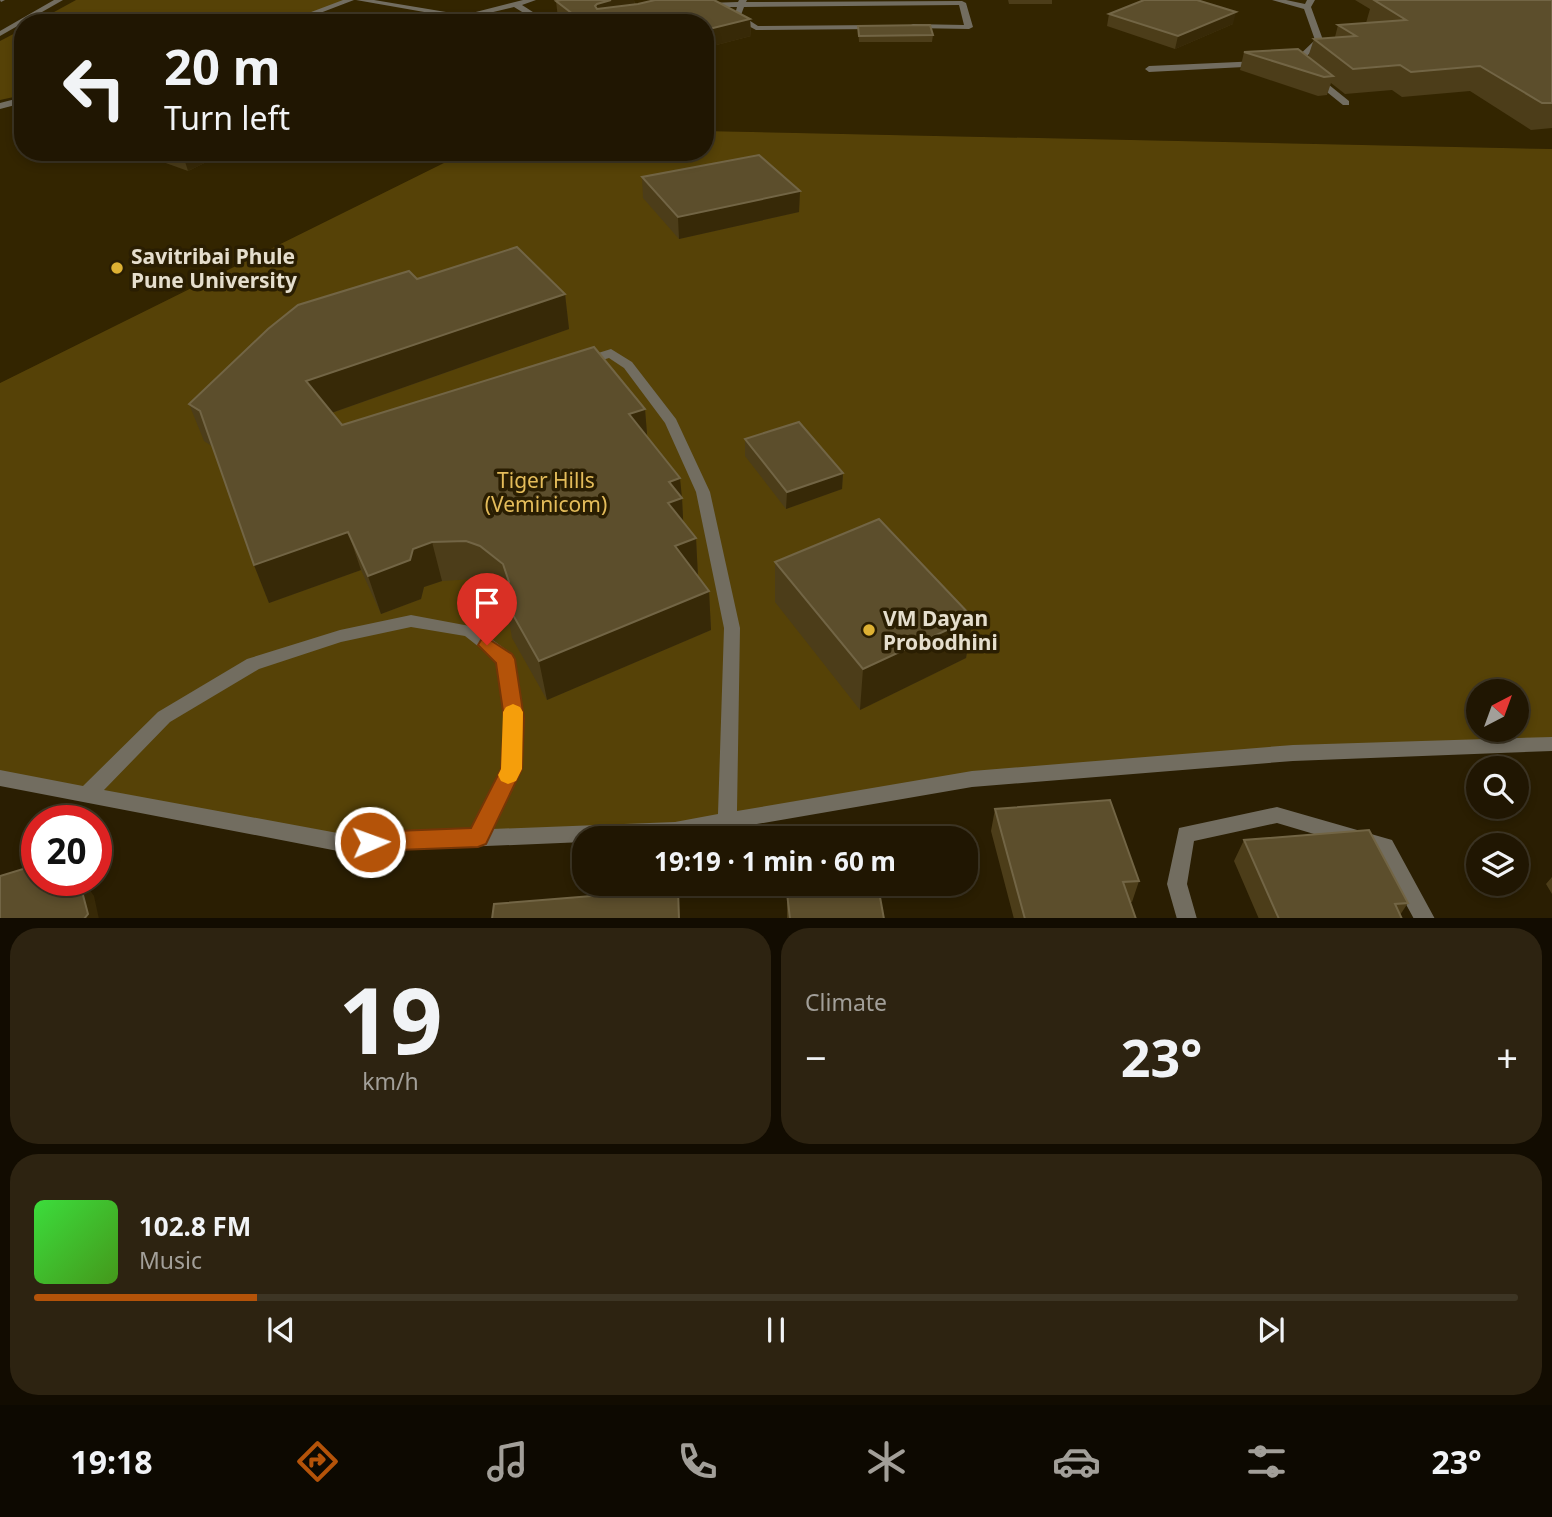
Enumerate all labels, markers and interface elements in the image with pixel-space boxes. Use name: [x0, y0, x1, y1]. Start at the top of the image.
text: 20 m: [164, 33, 281, 99]
icon: left: [49, 42, 140, 133]
text: Turn left: [164, 96, 290, 139]
place label: Savitribai Phule Pune University: [131, 242, 297, 294]
marker: Savitribai Phule Pune University: [109, 260, 125, 276]
park label: Tiger Hills (Veminicom): [485, 466, 607, 518]
pin: [457, 573, 517, 645]
icon: arrive: [468, 584, 506, 622]
place label: VM Dayan Probodhini: [883, 604, 998, 656]
marker: VM Dayan Probodhini: [861, 622, 877, 638]
north arrow: [1466, 679, 1530, 742]
map controls: [1466, 679, 1529, 896]
button: search: [1466, 756, 1529, 819]
speed limit sign: 20: [21, 805, 112, 896]
position arrow: [333, 805, 407, 879]
button: layers: [1466, 833, 1529, 896]
text: 19:19 · 1 min · 60 m: [654, 843, 896, 879]
text: 19: [338, 957, 443, 1081]
text: Climate: [805, 986, 887, 1018]
text: 23°: [1121, 1021, 1202, 1092]
text: −: [805, 1031, 827, 1083]
text: +: [1496, 1031, 1518, 1083]
text: km/h: [362, 1065, 419, 1097]
text: 102.8 FM: [139, 1208, 251, 1244]
text: Music: [139, 1244, 202, 1276]
icon: previous: [262, 1311, 300, 1349]
icon: pause: [757, 1311, 795, 1349]
icon: next: [1252, 1311, 1290, 1349]
icon: directions: [293, 1437, 342, 1486]
icon: music: [483, 1437, 532, 1486]
icon: phone: [673, 1437, 722, 1486]
icon: climate: [862, 1437, 911, 1486]
icon: car: [1052, 1437, 1101, 1486]
icon: filters: [1242, 1437, 1291, 1486]
text: 19:18: [70, 1440, 153, 1483]
text: 23°: [1431, 1440, 1482, 1483]

